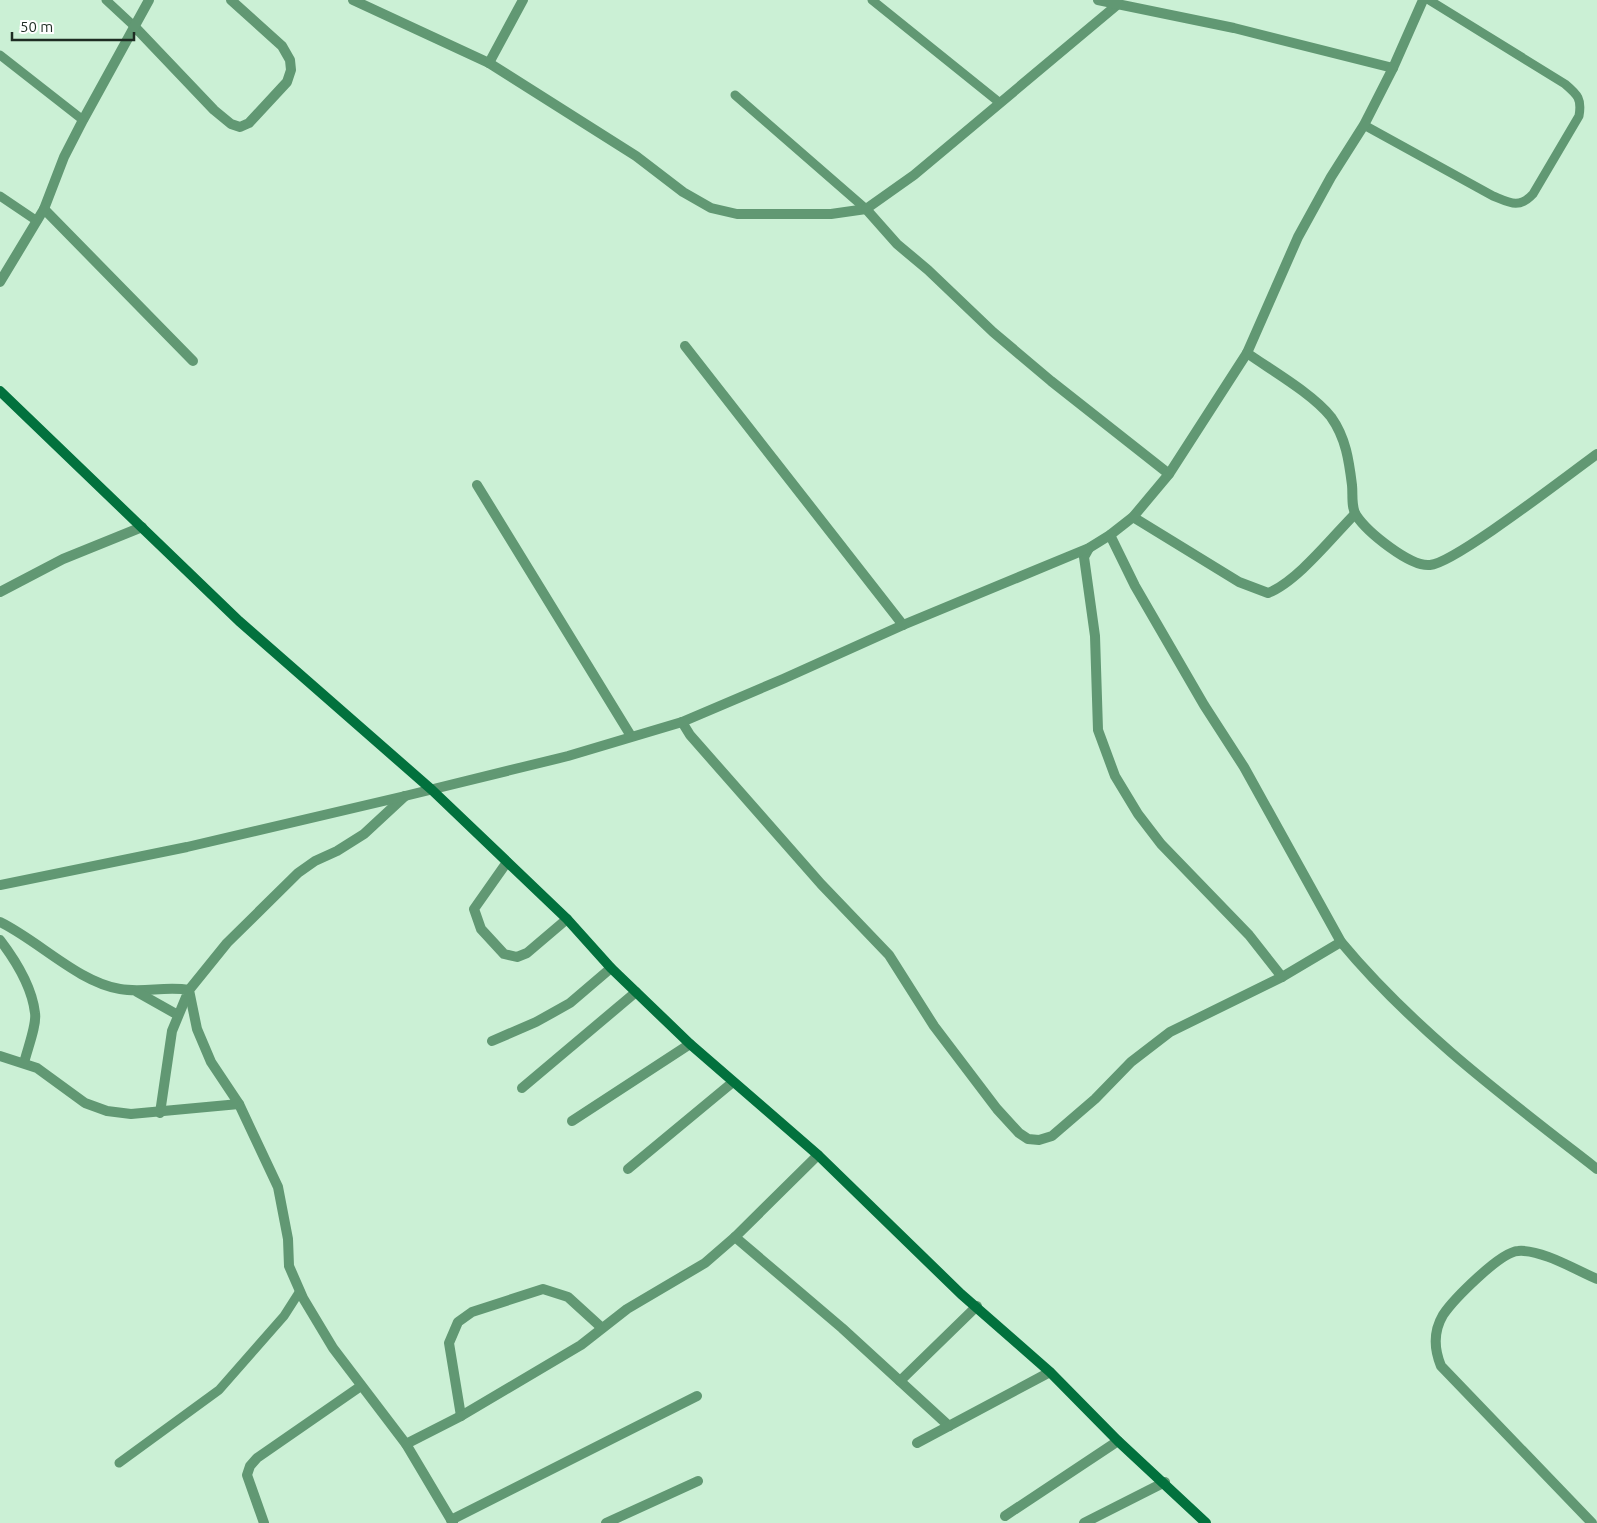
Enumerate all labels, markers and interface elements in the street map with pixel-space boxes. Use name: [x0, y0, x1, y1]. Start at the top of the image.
scale bar: [12, 10, 135, 42]
text: 50 m: [20, 18, 53, 35]

